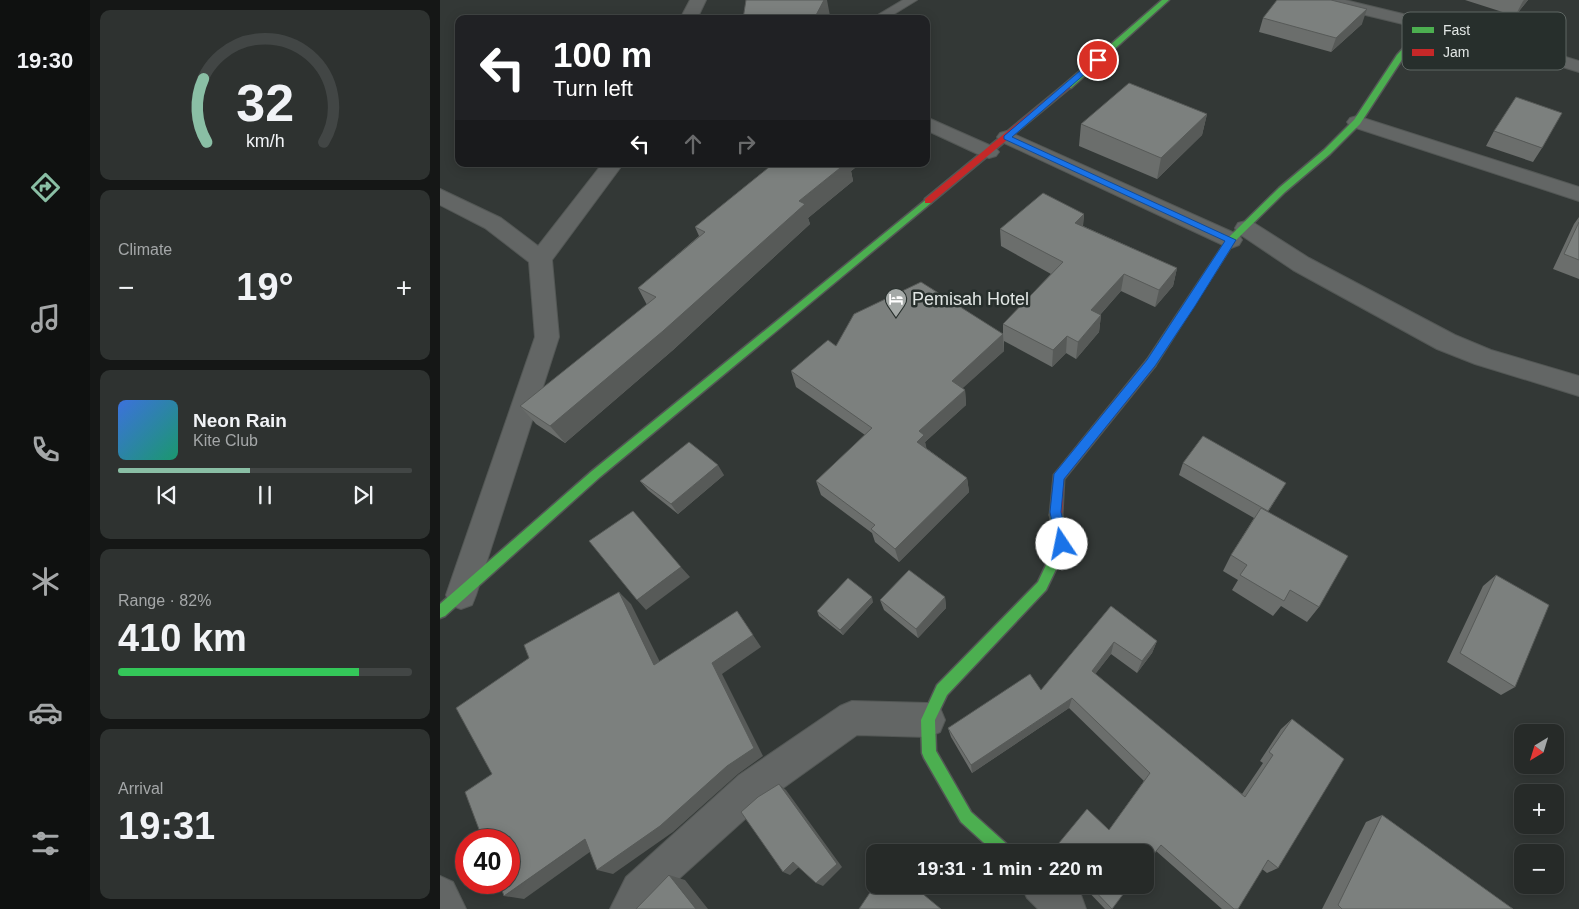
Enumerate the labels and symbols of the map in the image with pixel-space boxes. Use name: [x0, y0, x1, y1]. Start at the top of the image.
legend: [1402, 12, 1566, 70]
text: Fast: [1443, 22, 1470, 38]
pin: [1077, 39, 1119, 81]
text: Jam: [1443, 44, 1469, 60]
hotel icon: Pemisah Hotel: [884, 287, 908, 318]
place label: Pemisah Hotel: [912, 289, 1029, 309]
position arrow: [1035, 517, 1087, 569]
north arrow: [1514, 724, 1564, 774]
speed limit sign: 40: [455, 829, 520, 894]

